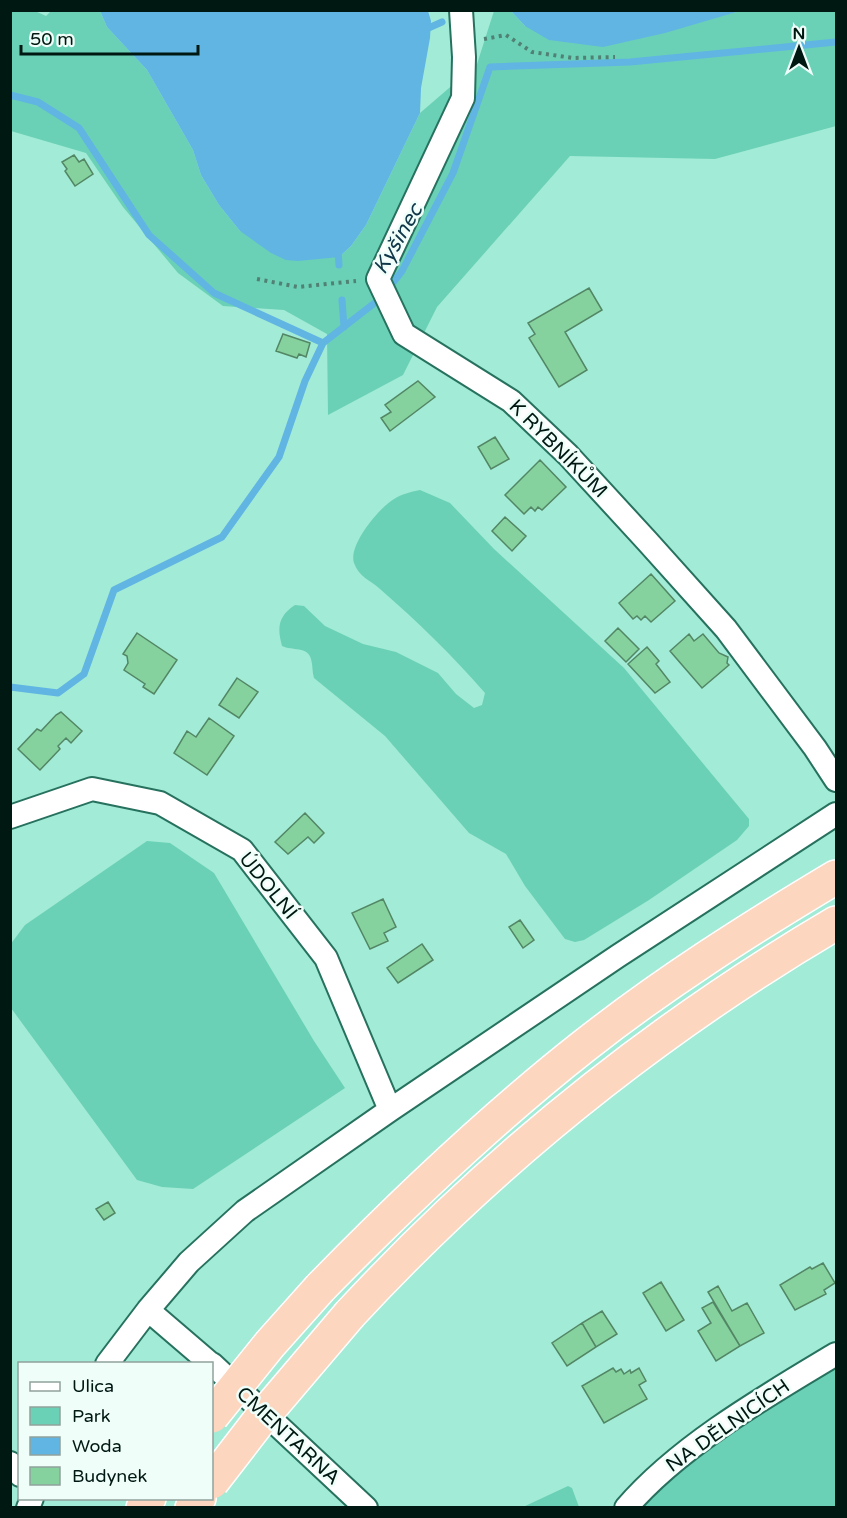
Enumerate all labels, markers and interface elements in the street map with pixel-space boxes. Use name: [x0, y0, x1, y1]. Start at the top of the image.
scale bar: [21, 18, 198, 56]
north arrow: [769, 18, 829, 78]
text: N: [793, 24, 805, 44]
text: 50 m: [30, 28, 74, 50]
water label: Kyšinec: [368, 198, 429, 278]
street label: K RYBNÍKŮM: [504, 393, 614, 503]
street label: ÚDOLNÍ: [234, 847, 303, 925]
legend: [18, 1362, 213, 1500]
street label: NA DĚLNICÍCH: [661, 1374, 795, 1478]
text: Ulica: [72, 1375, 114, 1397]
street label: CMENTARNA: [231, 1382, 345, 1490]
text: Park: [72, 1405, 111, 1427]
text: Woda: [72, 1435, 122, 1457]
text: Budynek: [72, 1465, 147, 1487]

